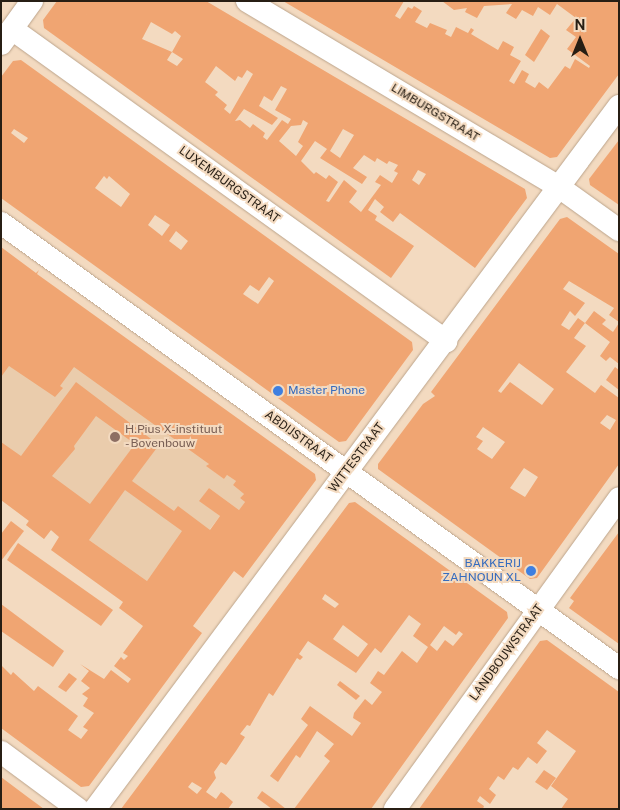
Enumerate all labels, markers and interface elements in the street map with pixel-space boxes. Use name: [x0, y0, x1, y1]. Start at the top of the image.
north arrow: [555, 15, 605, 65]
text: N: [575, 17, 585, 33]
street label: LIMBURGSTRAAT: [388, 81, 482, 145]
street label: LUXEMBURGSTRAAT: [176, 144, 282, 226]
place label: Master Phone: [288, 384, 365, 398]
marker: Master Phone: [272, 385, 284, 397]
street label: ABDIJSTRAAT: [262, 408, 334, 466]
street label: WITTESTRAAT: [326, 420, 388, 496]
place label: H.Pius X-instituut - Bovenbouw: [125, 423, 222, 451]
marker: H.Pius X-instituut - Bovenbouw: [109, 431, 121, 443]
place label: BAKKERIJ ZAHNOUN XL: [442, 557, 521, 585]
marker: BAKKERIJ ZAHNOUN XL: [525, 565, 537, 577]
street label: LANDBOUWSTRAAT: [467, 602, 547, 704]

